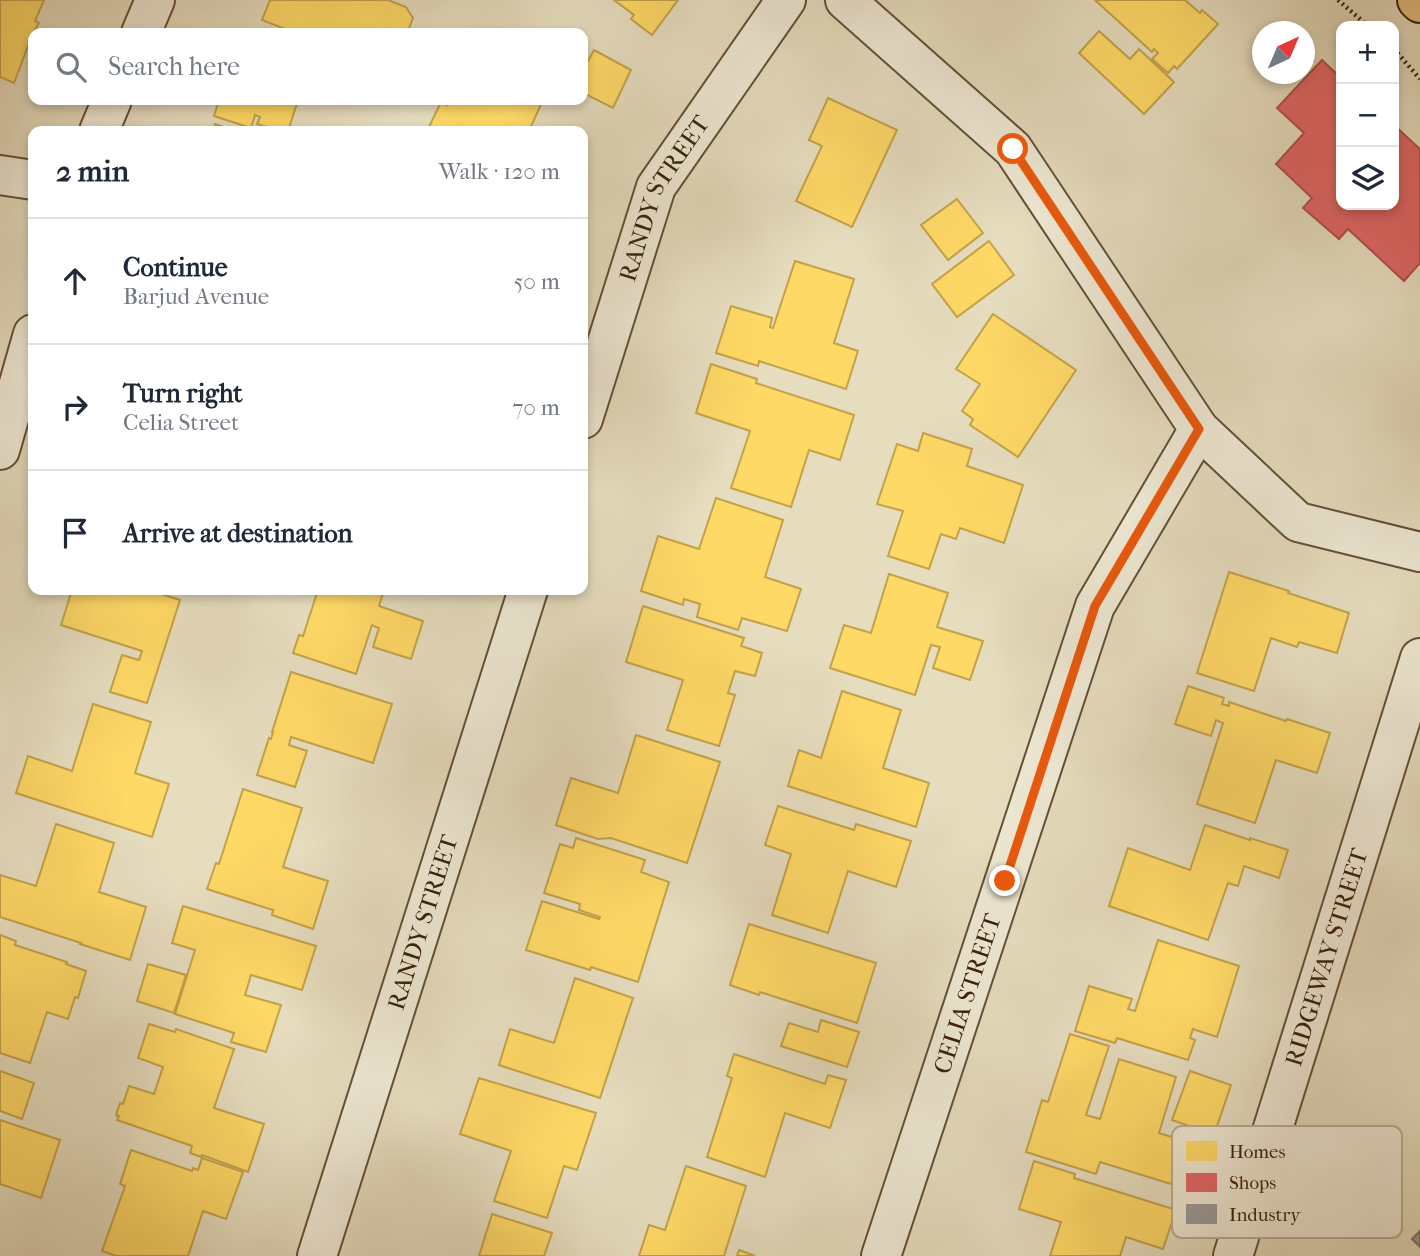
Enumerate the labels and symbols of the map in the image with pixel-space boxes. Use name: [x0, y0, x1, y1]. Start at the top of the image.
north arrow: [1252, 21, 1315, 84]
street label: RANDY STREET: [613, 110, 716, 285]
route start: [997, 133, 1028, 164]
street label: RANDY STREET: [382, 831, 464, 1013]
street label: RIDGEWAY STREET: [1279, 844, 1374, 1070]
route end: [989, 865, 1020, 896]
street label: CELIA STREET: [928, 909, 1007, 1077]
legend: [1172, 1126, 1402, 1238]
text: Homes: [1229, 1141, 1285, 1163]
text: Shops: [1229, 1172, 1276, 1194]
text: Industry: [1229, 1204, 1301, 1226]

